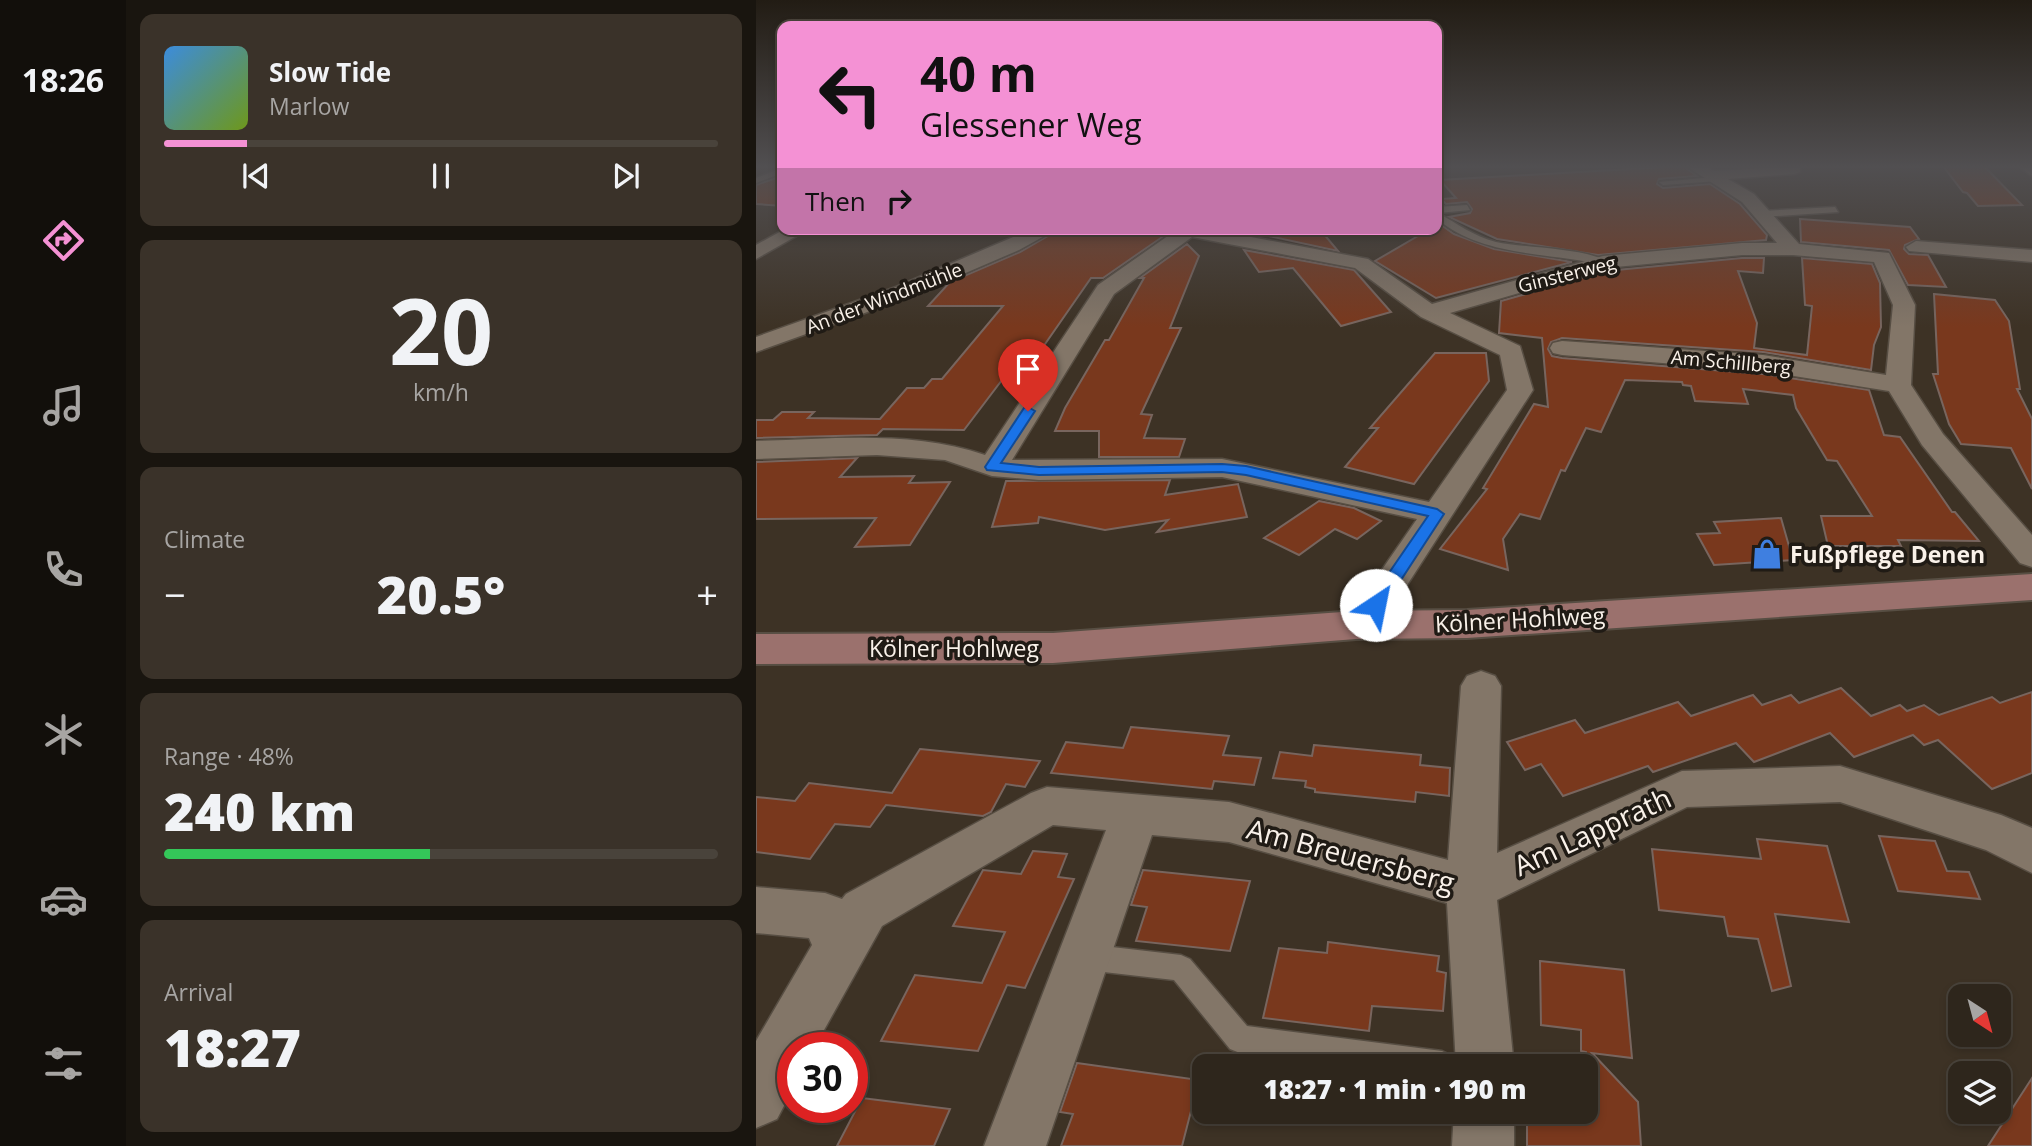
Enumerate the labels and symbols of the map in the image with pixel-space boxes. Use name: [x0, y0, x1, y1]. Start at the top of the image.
street label: Ginsterweg: [1515, 249, 1619, 299]
street label: An der Windmühle: [802, 256, 966, 340]
pin: [998, 339, 1058, 411]
street label: Am Schillberg: [1670, 344, 1792, 380]
shop icon: Fußpflege Denen: [1750, 537, 1784, 571]
place label: Fußpflege Denen: [1790, 538, 1985, 570]
position arrow: [1339, 568, 1413, 642]
street label: Kölner Hohlweg: [1434, 599, 1606, 639]
street label: Kölner Hohlweg: [869, 632, 1040, 664]
street label: Am Lapprath: [1507, 778, 1677, 884]
street label: Am Breuersberg: [1243, 809, 1459, 901]
north arrow: [1948, 984, 2011, 1046]
speed limit sign: 30: [777, 1032, 868, 1123]

